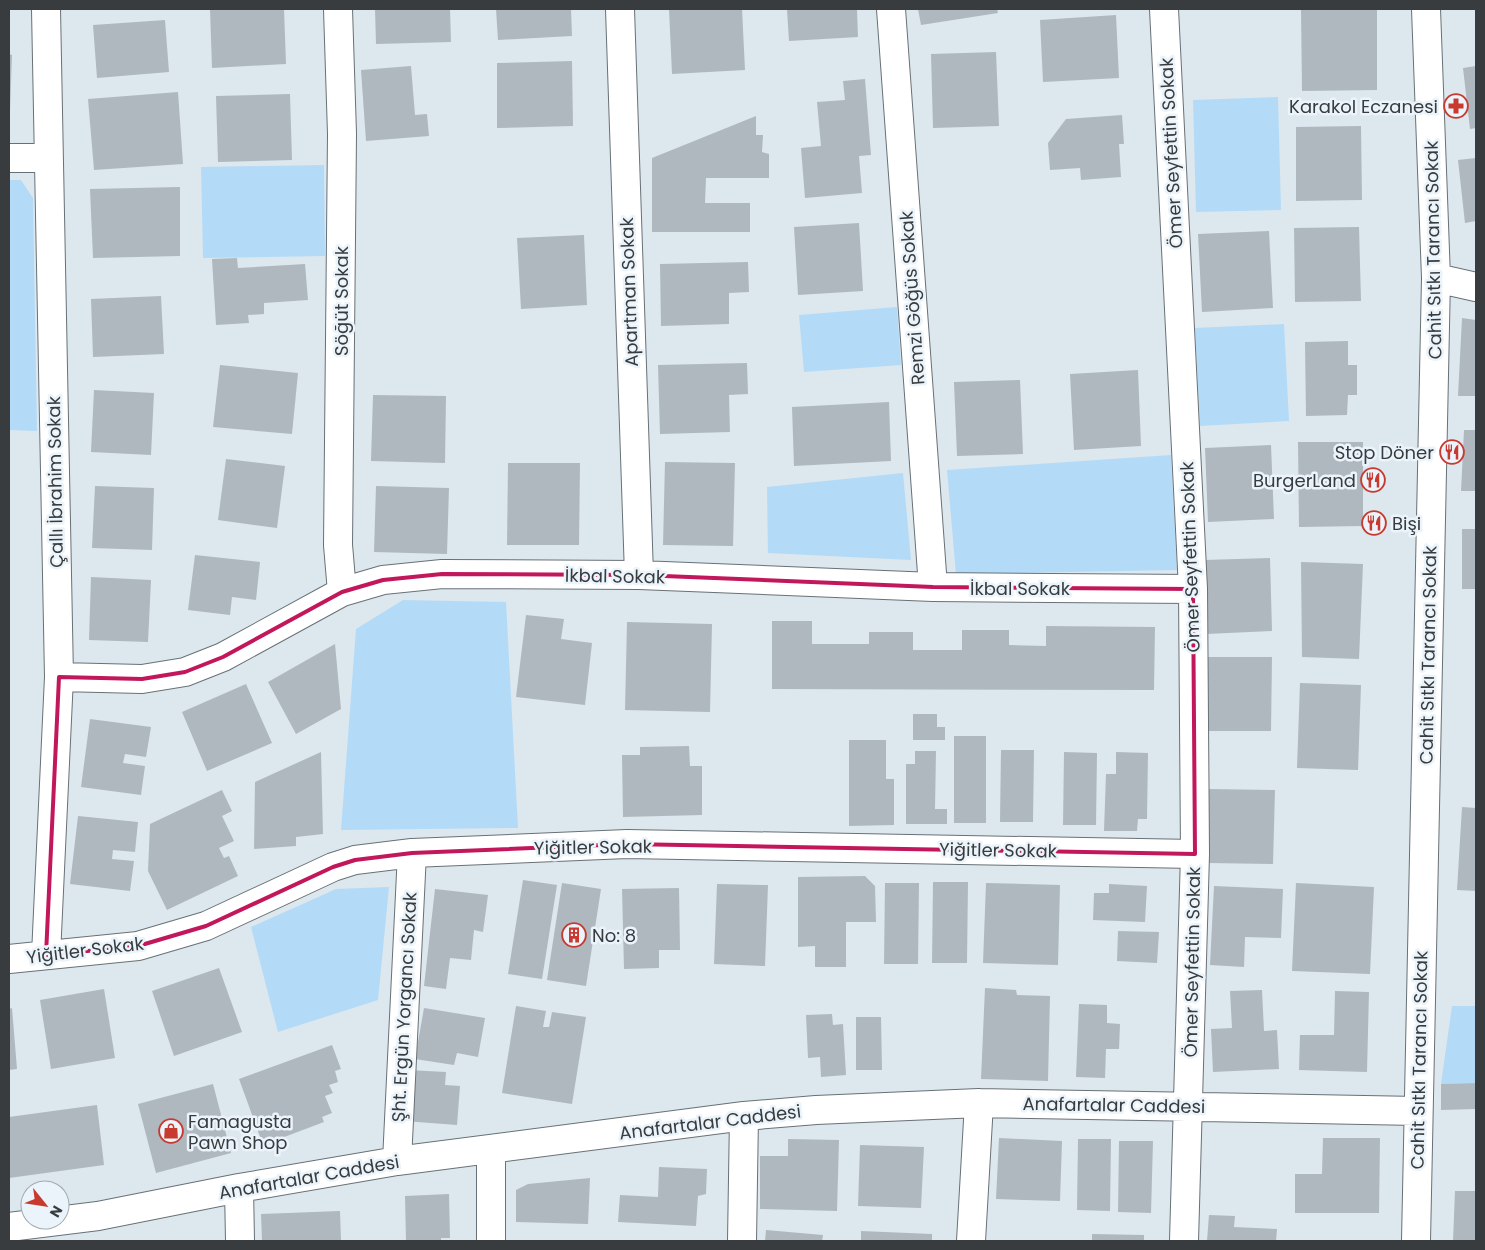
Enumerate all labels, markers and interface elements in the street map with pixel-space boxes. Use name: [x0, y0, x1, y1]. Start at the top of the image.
street label: Ömer Seyfettin Sokak: [1153, 56, 1188, 249]
pharmacy icon: Karakol Eczanesi: [1443, 93, 1469, 119]
place label: Karakol Eczanesi: [1289, 94, 1438, 119]
street label: Cahit Sıtkı Tarancı Sokak: [1419, 140, 1447, 360]
street label: Remzi Göğüs Sokak: [893, 209, 931, 386]
street label: Apartman Sokak: [614, 216, 644, 367]
street label: Söğüt Sokak: [329, 245, 354, 356]
street label: Çallı İbrahim Sokak: [41, 395, 69, 568]
restaurant icon: Stop Döner: [1439, 439, 1465, 465]
place label: Stop Döner: [1335, 440, 1434, 465]
street label: Ömer Seyfettin Sokak: [1174, 460, 1206, 653]
restaurant icon: BurgerLand: [1360, 467, 1386, 493]
place label: BurgerLand: [1253, 468, 1356, 493]
restaurant icon: Bişi: [1361, 510, 1387, 536]
place label: Bişi: [1392, 511, 1421, 536]
street label: Cahit Sıtkı Tarancı Sokak: [1414, 545, 1442, 765]
street label: İkbal Sokak: [565, 563, 666, 589]
street label: İkbal Sokak: [970, 576, 1071, 601]
street label: Yiğitler Sokak: [534, 833, 653, 861]
street label: Yiğitler Sokak: [939, 836, 1058, 864]
street label: Ömer Seyfettin Sokak: [1178, 866, 1206, 1058]
street label: Şht. Ergün Yorgancı Sokak: [385, 890, 423, 1123]
building icon: No: 8: [561, 922, 587, 948]
place label: No: 8: [592, 923, 636, 948]
street label: Yiğitler Sokak: [25, 930, 146, 970]
street label: Cahit Sıtkı Tarancı Sokak: [1405, 950, 1433, 1170]
street label: Anafartalar Caddesi: [1022, 1091, 1206, 1119]
street label: Anafartalar Caddesi: [618, 1098, 802, 1146]
place label: Famagusta Pawn Shop: [188, 1109, 292, 1155]
shop icon: Famagusta Pawn Shop: [158, 1118, 184, 1144]
street label: Anafartalar Caddesi: [217, 1149, 401, 1205]
north arrow: [20, 1180, 70, 1230]
text: N: [45, 1202, 68, 1221]

